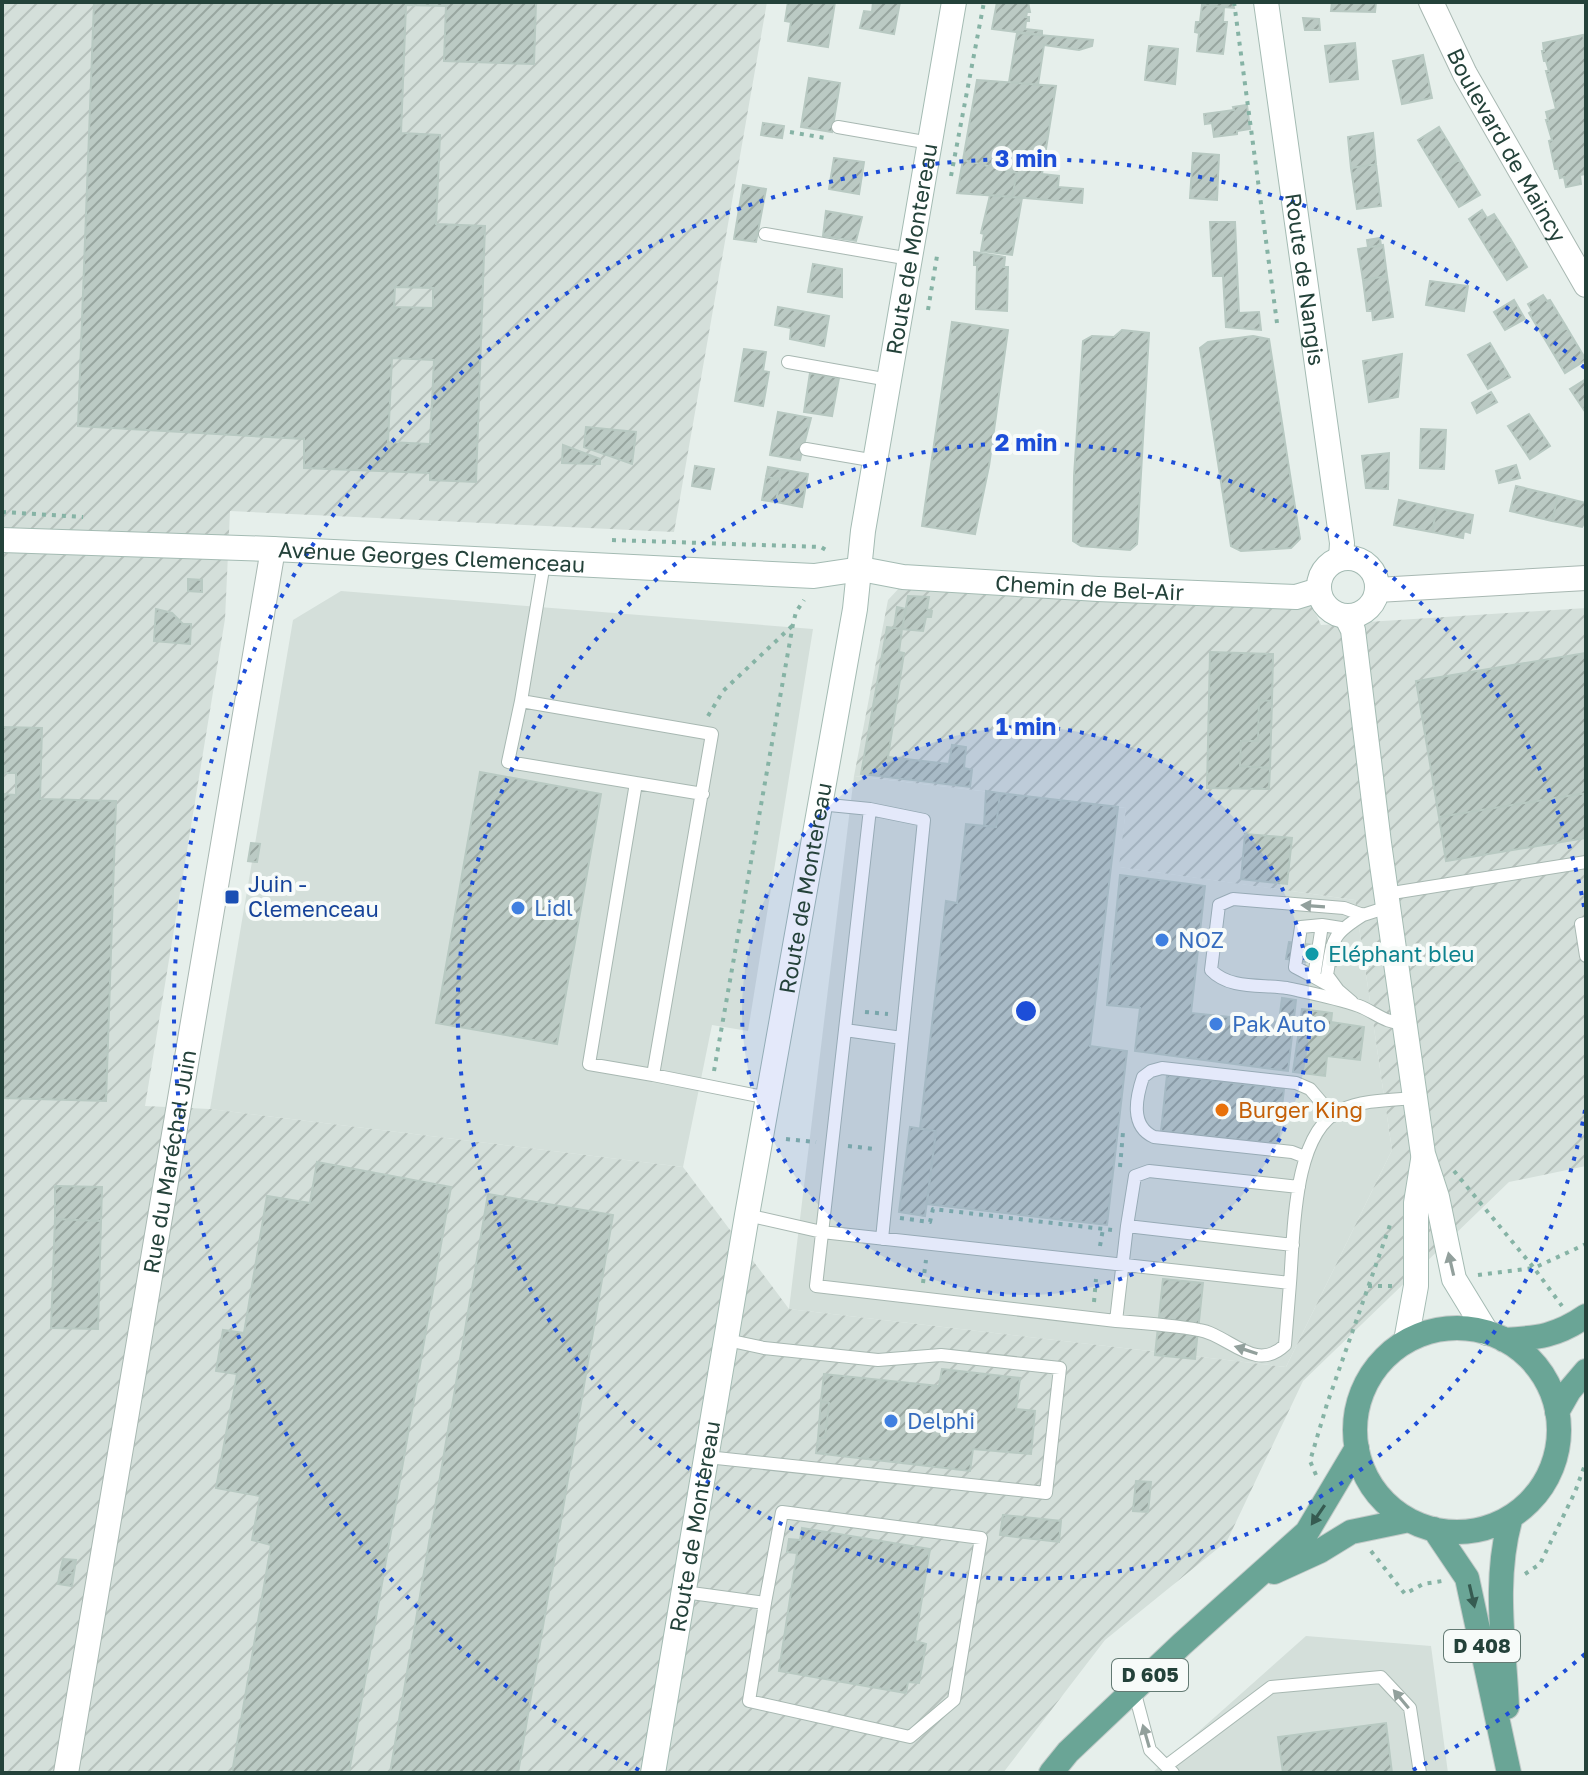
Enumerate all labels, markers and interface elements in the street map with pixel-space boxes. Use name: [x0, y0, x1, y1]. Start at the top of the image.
street label: Boulevard de Maincy: [1442, 44, 1572, 247]
street label: Route de Montereau: [880, 141, 942, 357]
text: 3 min: [995, 143, 1057, 172]
street label: Route de Nangis: [1280, 191, 1331, 367]
text: 2 min: [995, 427, 1057, 456]
street label: Avenue Georges Clemenceau: [277, 535, 586, 578]
street label: Chemin de Bel-Air: [995, 569, 1185, 605]
text: 1 min: [996, 711, 1056, 740]
street label: Route de Montereau: [773, 780, 837, 996]
place label: Juin - Clemenceau: [248, 870, 379, 922]
marker: Juin - Clemenceau: [223, 888, 241, 906]
place label: Lidl: [534, 894, 573, 921]
marker: Lidl: [509, 899, 527, 917]
one-way arrow: [1300, 899, 1325, 912]
place label: NOZ: [1178, 926, 1224, 953]
marker: NOZ: [1153, 931, 1171, 949]
place label: Eléphant bleu: [1328, 940, 1475, 967]
marker: Eléphant bleu: [1303, 945, 1321, 963]
centre of rings: [1012, 997, 1040, 1025]
place label: Pak Auto: [1232, 1010, 1326, 1037]
marker: Pak Auto: [1207, 1015, 1225, 1033]
street label: Rue du Maréchal Juin: [137, 1048, 201, 1276]
place label: Burger King: [1238, 1096, 1363, 1123]
marker: Burger King: [1213, 1101, 1231, 1119]
one-way arrow: [1444, 1252, 1457, 1277]
one-way arrow: [1234, 1344, 1258, 1356]
place label: Delphi: [907, 1407, 975, 1434]
marker: Delphi: [882, 1412, 900, 1430]
street label: Route de Montereau: [663, 1419, 725, 1634]
one-way arrow: [1311, 1505, 1326, 1526]
one-way arrow: [1466, 1584, 1479, 1609]
road number: D 408: [1444, 1630, 1520, 1662]
road number: D 605: [1112, 1659, 1188, 1691]
one-way arrow: [1393, 1690, 1410, 1710]
one-way arrow: [1140, 1723, 1152, 1748]

